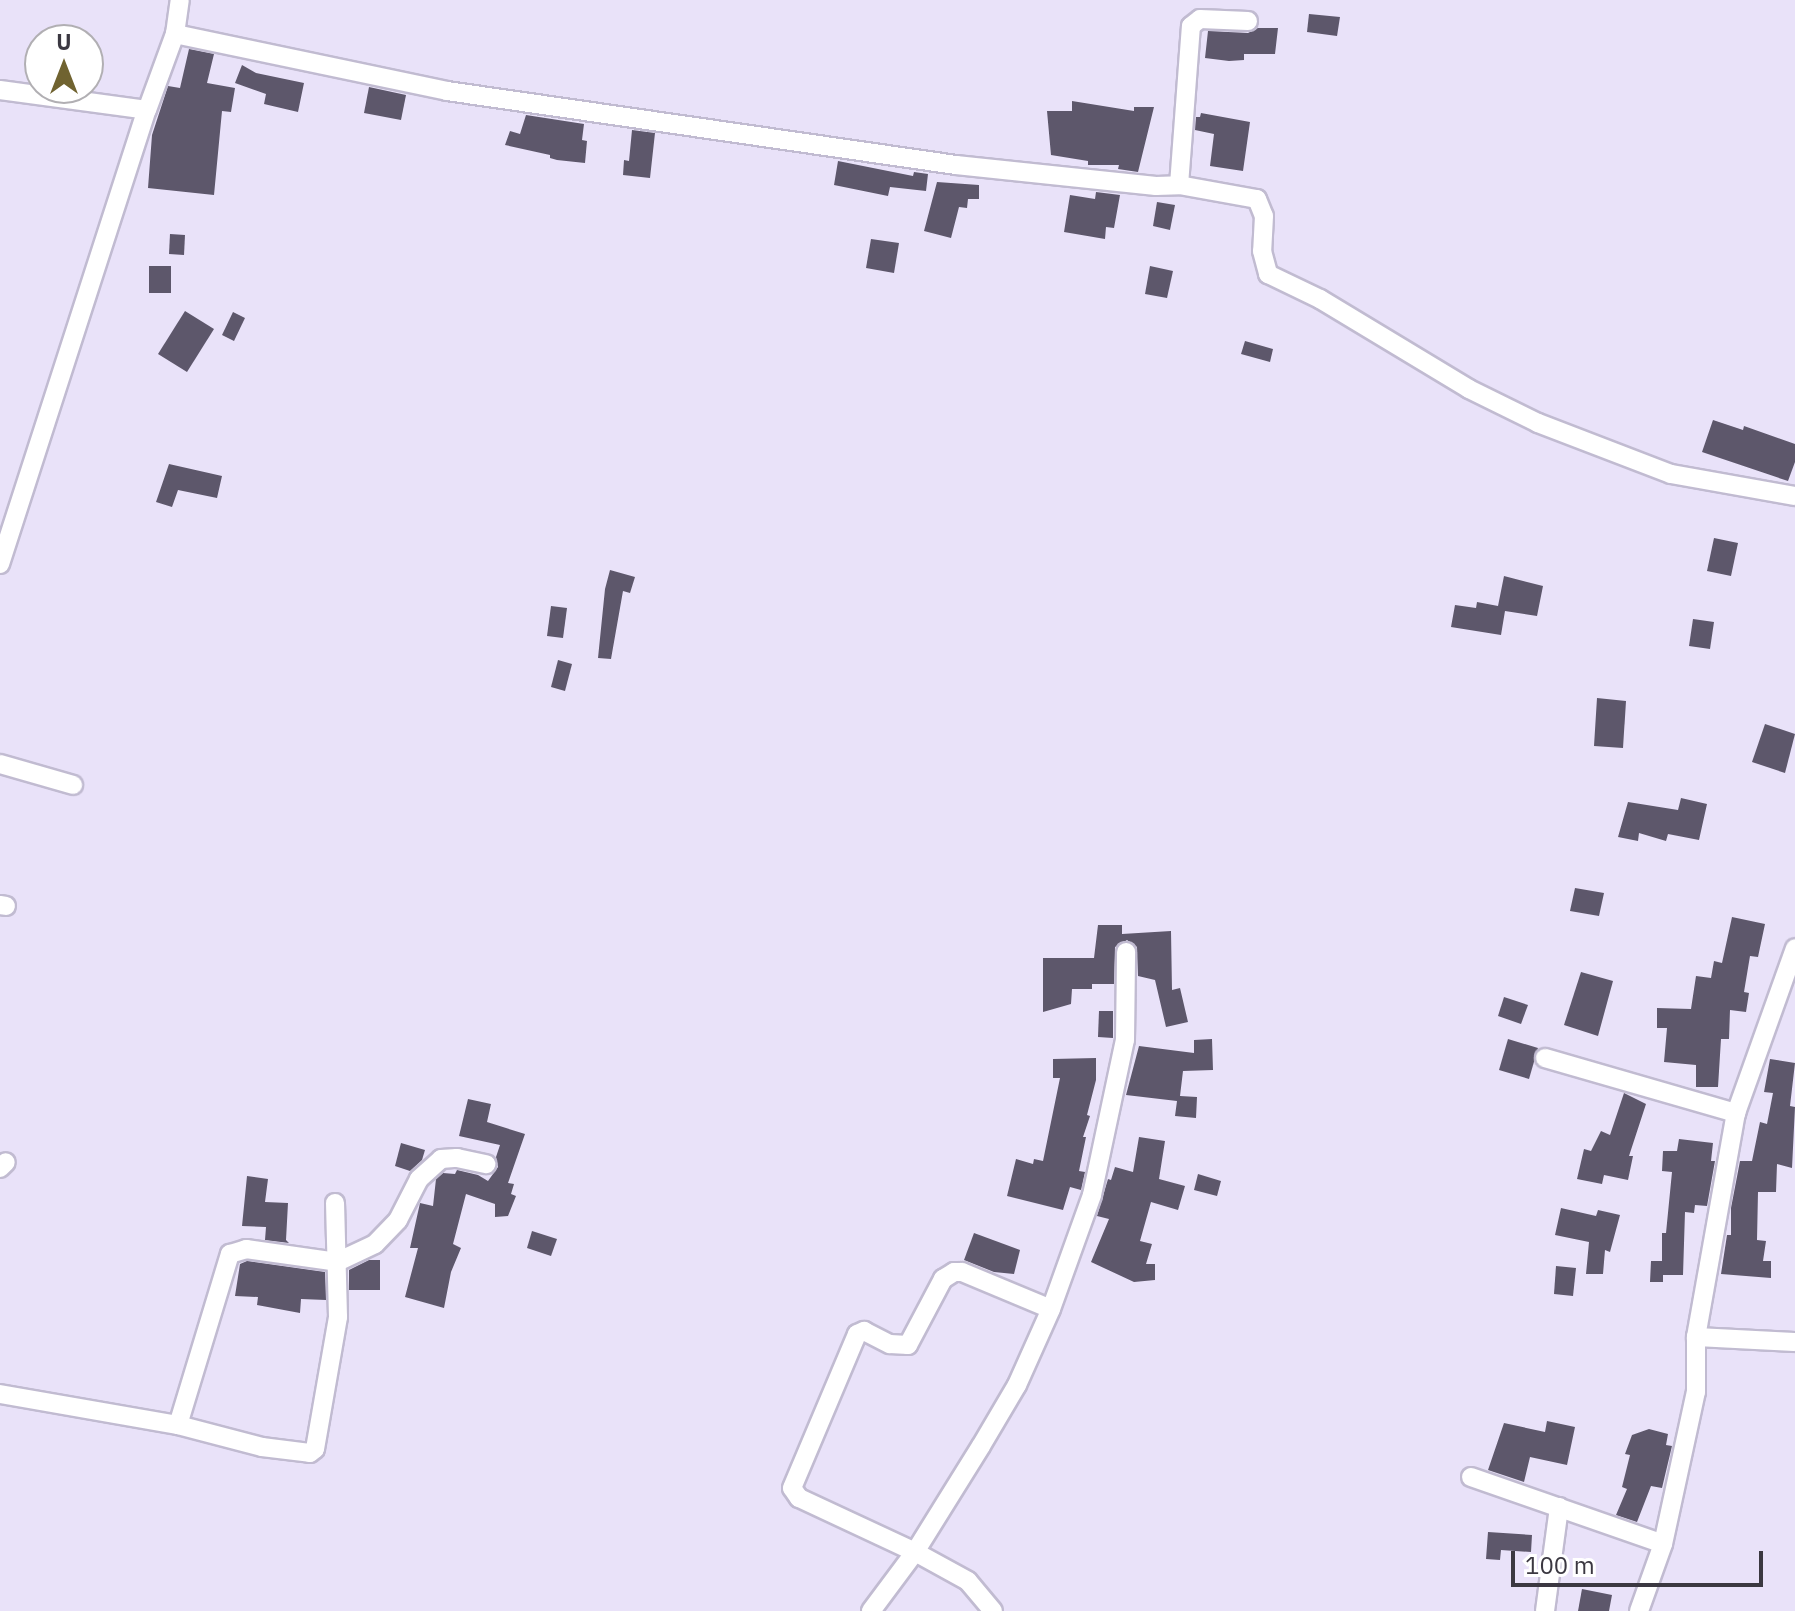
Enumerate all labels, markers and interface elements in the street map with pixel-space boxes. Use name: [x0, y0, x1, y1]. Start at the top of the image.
north arrow: [24, 24, 104, 104]
text: U: [56, 27, 72, 56]
scale bar: [1515, 1535, 1767, 1585]
text: 100 m: [1525, 1549, 1595, 1581]

